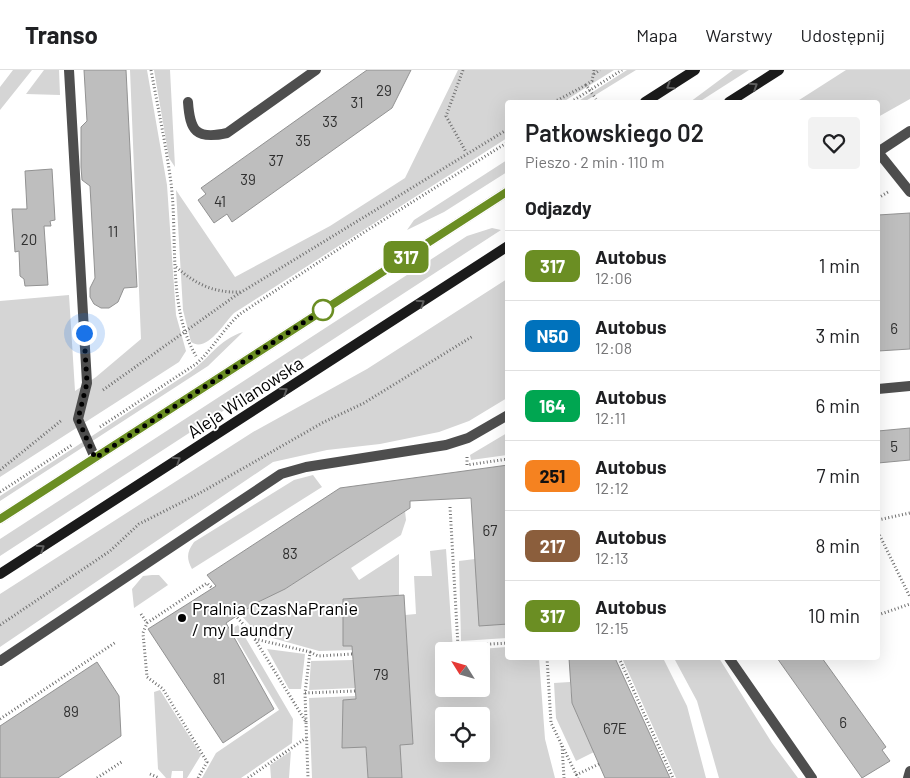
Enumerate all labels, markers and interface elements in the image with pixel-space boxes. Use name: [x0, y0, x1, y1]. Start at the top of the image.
text: Transo: [25, 20, 98, 49]
text: Mapa: [636, 24, 677, 46]
text: Warstwy: [705, 24, 773, 46]
text: Udostępnij: [801, 24, 885, 46]
one-way arrow: [666, 80, 675, 90]
house number: 29: [376, 81, 392, 99]
one-way arrow: [749, 83, 758, 93]
house number: 31: [351, 93, 363, 111]
house number: 33: [322, 112, 338, 130]
button: heart: [808, 117, 860, 169]
text: Patkowskiego 02: [525, 118, 704, 147]
house number: 35: [295, 131, 311, 149]
house number: 37: [269, 151, 283, 169]
text: Pieszo · 2 min · 110 m: [525, 152, 664, 171]
house number: 39: [240, 170, 256, 188]
house number: 41: [214, 192, 226, 210]
text: Odjazdy: [525, 196, 591, 219]
house number: 11: [108, 222, 118, 240]
house number: 20: [21, 230, 37, 248]
line badge: 317: [377, 241, 435, 273]
text: Autobus: [595, 245, 666, 268]
text: 317: [394, 246, 418, 268]
text: 1 min: [819, 254, 860, 277]
text: 317: [540, 255, 565, 277]
text: 12:06: [595, 268, 632, 287]
unlabelled marker: [312, 299, 334, 321]
one-way arrow: [415, 300, 424, 309]
text: Autobus: [595, 315, 666, 338]
house number: 6: [890, 319, 898, 337]
your location: [72, 321, 97, 346]
text: 3 min: [816, 324, 860, 347]
text: N50: [537, 325, 568, 347]
text: 12:08: [595, 338, 632, 357]
street label: Aleja Wilanowska: [183, 351, 307, 443]
text: Autobus: [595, 385, 666, 408]
one-way arrow: [278, 388, 288, 397]
text: 6 min: [816, 394, 860, 417]
text: 164: [539, 395, 566, 417]
text: 12:11: [595, 408, 626, 427]
house number: 5: [890, 437, 898, 455]
text: Autobus: [595, 455, 666, 478]
one-way arrow: [172, 457, 181, 466]
text: 7 min: [816, 464, 860, 487]
text: 251: [540, 465, 565, 487]
text: 12:12: [595, 478, 629, 497]
house number: 67: [483, 521, 497, 539]
text: Autobus: [595, 525, 666, 548]
text: 8 min: [816, 534, 860, 557]
text: 217: [540, 535, 565, 557]
house number: 83: [282, 544, 298, 562]
one-way arrow: [35, 545, 45, 554]
text: 12:13: [595, 548, 628, 567]
text: Autobus: [595, 595, 666, 618]
place label: Pralnia CzasNaPranie / my Laundry: [192, 597, 358, 640]
text: 10 min: [808, 604, 860, 627]
text: 317: [540, 605, 565, 627]
marker: Pralnia CzasNaPranie / my Laundry: [176, 612, 188, 624]
text: 12:15: [595, 618, 628, 637]
north arrow: [435, 642, 490, 698]
map controls: [435, 642, 490, 762]
house number: 79: [374, 665, 388, 683]
house number: 81: [213, 669, 225, 687]
house number: 89: [63, 702, 79, 720]
button: locate: [435, 707, 490, 762]
house number: 6: [839, 713, 847, 731]
house number: 67E: [603, 719, 627, 737]

